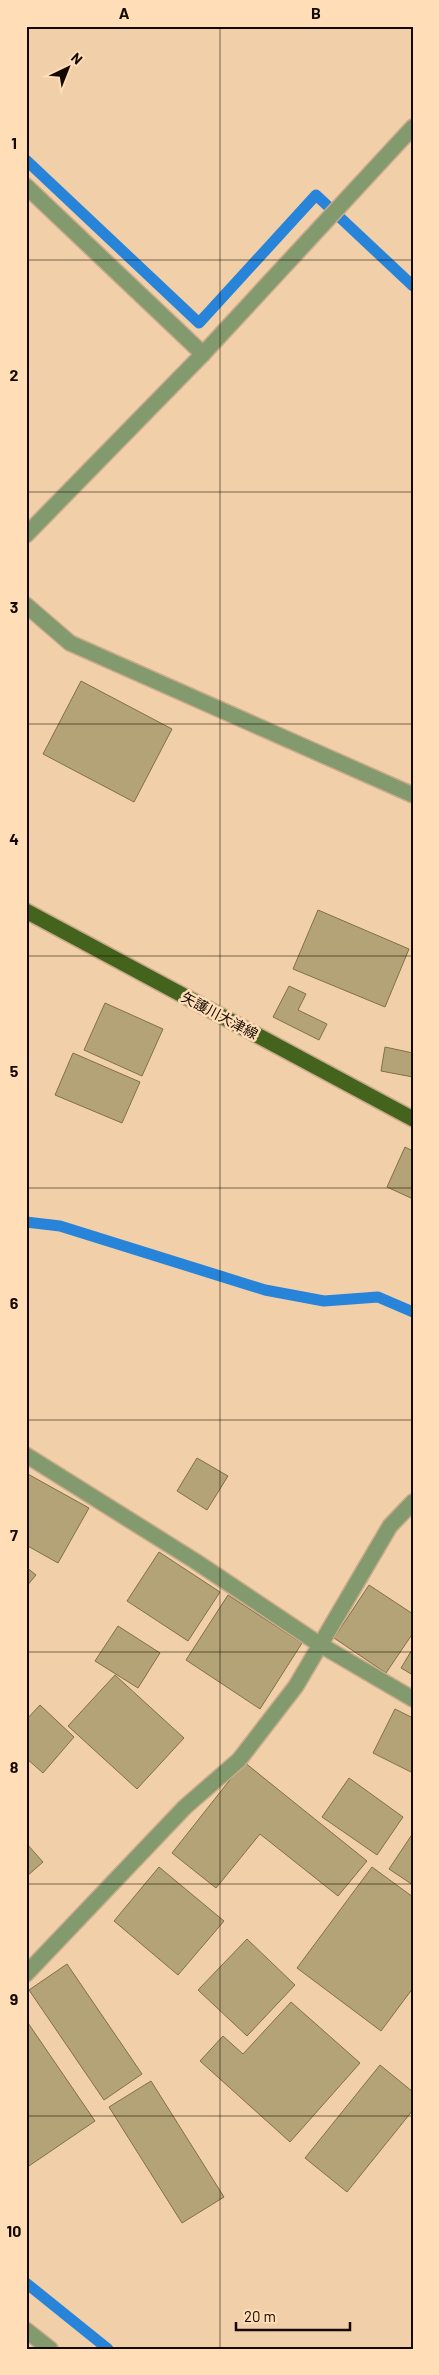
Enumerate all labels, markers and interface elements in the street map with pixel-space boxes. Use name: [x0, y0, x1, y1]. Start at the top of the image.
text: A: [119, 3, 130, 22]
text: B: [311, 3, 321, 22]
north arrow: [42, 42, 92, 92]
text: N: [68, 49, 86, 68]
text: 1: [11, 133, 17, 152]
text: 2: [10, 365, 19, 384]
text: 3: [10, 597, 18, 616]
text: 4: [9, 829, 19, 848]
street label: 矢護川大津線: [179, 988, 261, 1042]
text: 5: [10, 1061, 19, 1080]
text: 6: [10, 1293, 19, 1312]
text: 7: [10, 1525, 18, 1544]
text: 8: [10, 1757, 19, 1776]
text: 9: [10, 1989, 18, 2008]
text: 10: [7, 2221, 21, 2240]
scale bar: [236, 2300, 350, 2332]
text: 20 m: [244, 2307, 276, 2325]

